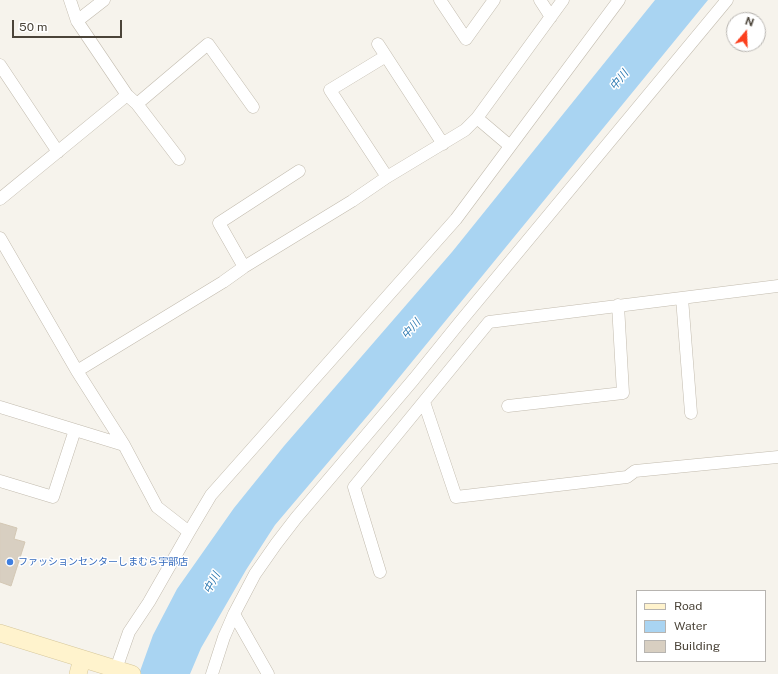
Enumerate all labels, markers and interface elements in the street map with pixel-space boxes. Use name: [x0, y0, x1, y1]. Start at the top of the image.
scale bar: [14, 12, 124, 38]
north arrow: [726, 12, 766, 52]
text: N: [744, 15, 756, 29]
text: 50 m: [19, 20, 47, 34]
water label: 中川: [607, 67, 631, 93]
water label: 中川: [399, 316, 423, 342]
place label: ファッションセンターしまむら宇部店: [18, 556, 188, 568]
marker: ファッションセンターしまむら宇部店: [5, 557, 15, 567]
water label: 中川: [201, 570, 223, 596]
legend: [636, 590, 766, 662]
text: Road: [674, 599, 702, 613]
text: Water: [674, 619, 707, 633]
text: Building: [674, 639, 720, 653]

